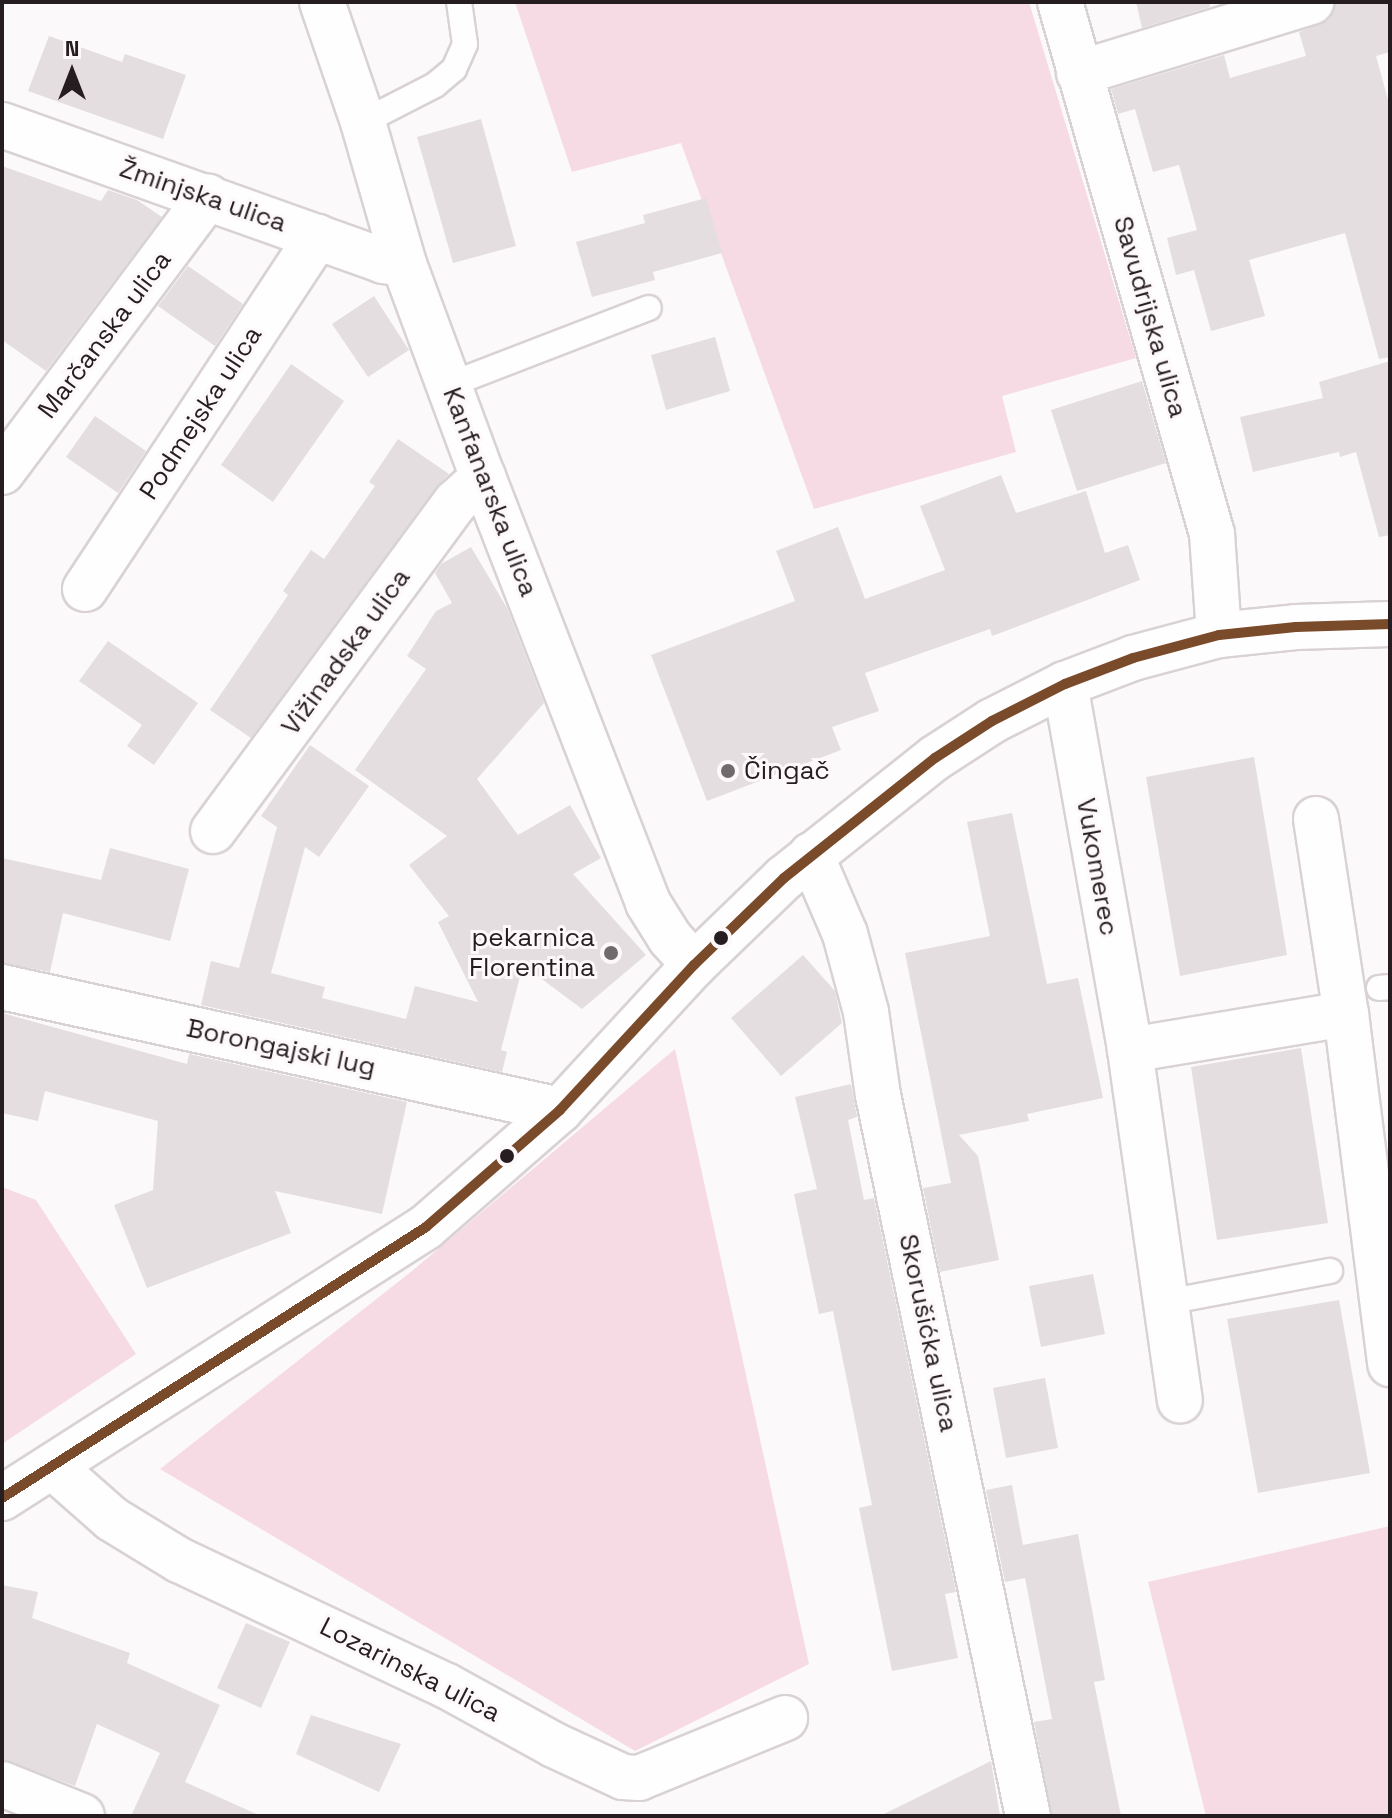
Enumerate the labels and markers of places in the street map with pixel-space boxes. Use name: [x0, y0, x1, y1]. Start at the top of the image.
place label: Čingač: [744, 755, 830, 787]
marker: Čingač: [719, 762, 737, 780]
place label: pekarnica Florentina: [469, 922, 595, 984]
unlabelled marker: [713, 930, 729, 946]
marker: pekarnica Florentina: [602, 944, 620, 962]
unlabelled marker: [499, 1148, 515, 1164]

